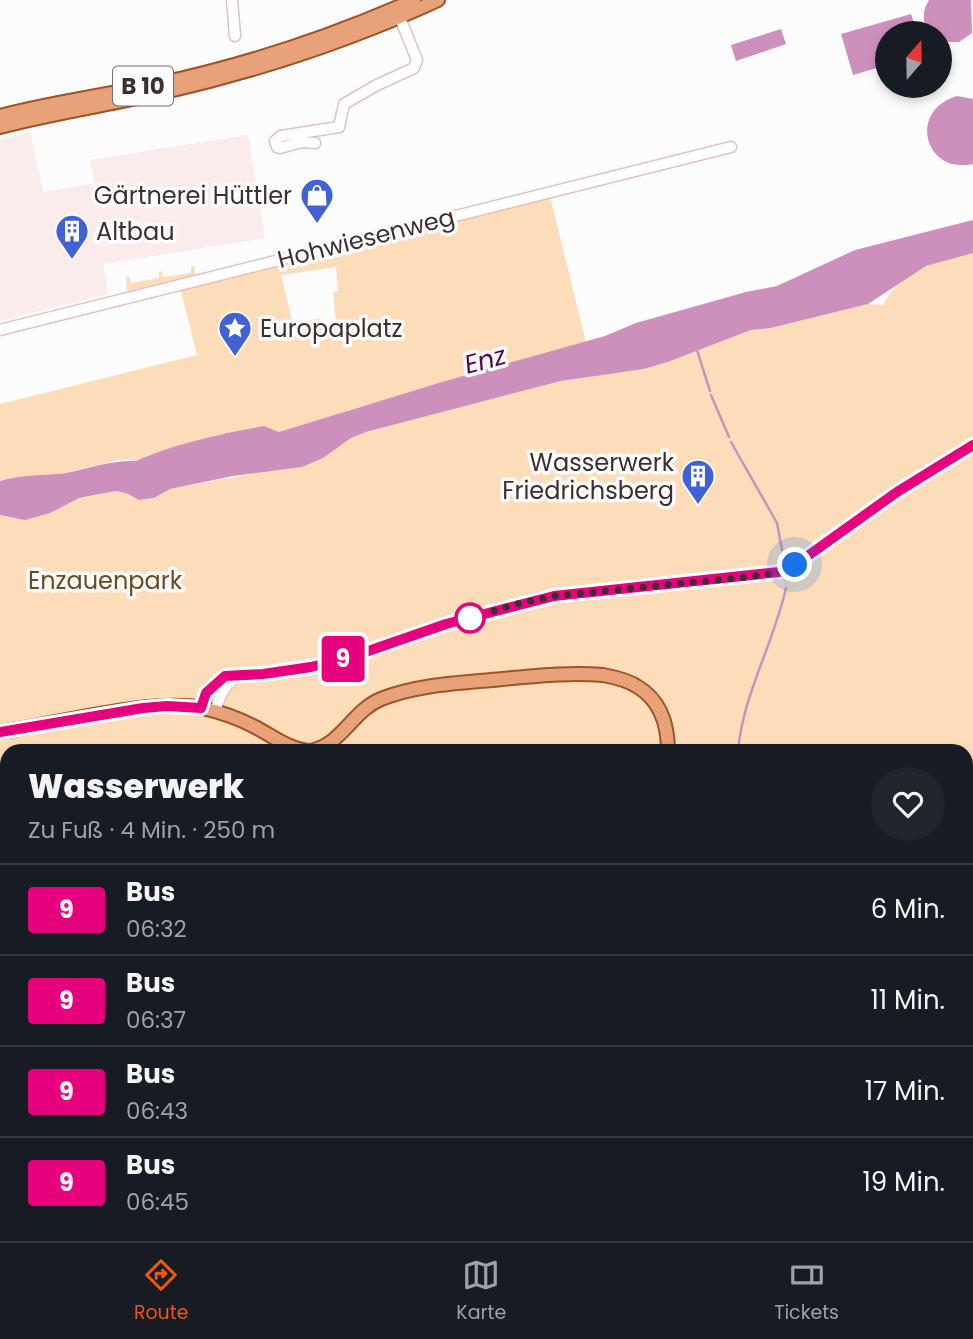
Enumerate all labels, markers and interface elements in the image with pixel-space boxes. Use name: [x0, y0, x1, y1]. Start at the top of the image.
north arrow: [875, 21, 952, 98]
map controls: [875, 21, 952, 98]
road number: B 10: [113, 66, 173, 106]
shop icon: Gärtnerei Hüttler: [298, 176, 336, 225]
place label: Gärtnerei Hüttler: [94, 179, 292, 212]
street label: Hohwiesenweg: [274, 200, 458, 276]
building icon: Altbau: [53, 212, 91, 261]
place label: Altbau: [96, 215, 175, 248]
place icon: Europaplatz: [216, 309, 254, 358]
place label: Europaplatz: [260, 312, 402, 345]
water label: Enz: [460, 337, 510, 383]
place label: Wasserwerk Friedrichsberg: [502, 446, 675, 507]
building icon: Wasserwerk Friedrichsberg: [679, 457, 717, 506]
your location: [777, 547, 812, 582]
park label: Enzauenpark: [28, 564, 183, 597]
unlabelled marker: [455, 603, 485, 633]
line badge: 9: [320, 636, 366, 682]
text: 9: [336, 642, 350, 675]
text: Wasserwerk: [28, 763, 244, 810]
button: heart: [871, 767, 945, 841]
text: Zu Fuß · 4 Min. · 250 m: [28, 814, 275, 846]
text: Bus: [126, 874, 175, 910]
text: 6 Min.: [871, 891, 945, 927]
text: 9: [59, 893, 74, 926]
text: 06:32: [126, 913, 187, 945]
text: Bus: [126, 965, 175, 1001]
text: 11 Min.: [871, 982, 945, 1018]
text: 9: [59, 984, 74, 1017]
text: 06:37: [126, 1004, 186, 1036]
text: Bus: [126, 1056, 175, 1092]
text: 17 Min.: [865, 1073, 945, 1109]
text: 9: [59, 1075, 74, 1108]
text: 06:43: [126, 1095, 188, 1127]
text: Bus: [126, 1147, 175, 1183]
text: 19 Min.: [862, 1164, 945, 1200]
text: 9: [59, 1166, 74, 1199]
text: 06:45: [126, 1186, 189, 1218]
tab: Route: [134, 1256, 188, 1327]
tab: Karte: [456, 1256, 506, 1327]
tab: Tickets: [774, 1256, 839, 1327]

